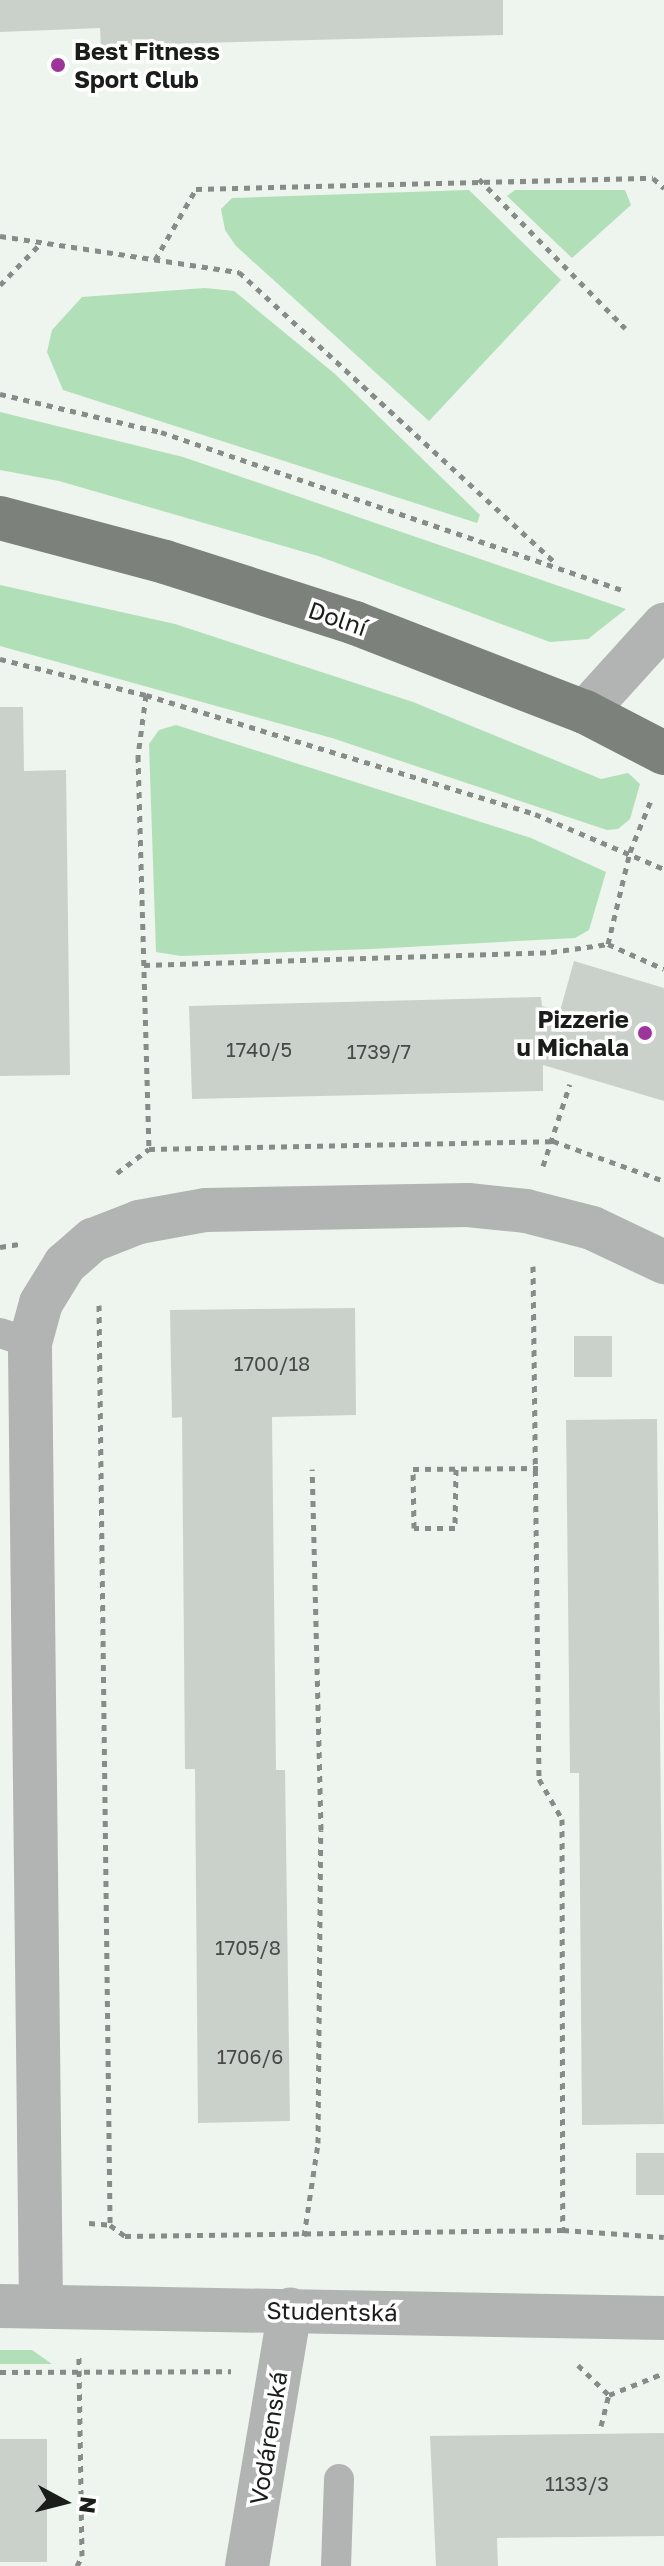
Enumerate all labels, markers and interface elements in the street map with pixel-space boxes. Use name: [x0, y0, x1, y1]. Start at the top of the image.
place label: Best Fitness Sport Club: [74, 37, 220, 93]
marker: Best Fitness Sport Club: [49, 56, 67, 74]
street label: Dolní: [305, 595, 371, 641]
place label: Pizzerie u Michala: [517, 1005, 629, 1061]
marker: Pizzerie u Michala: [636, 1024, 654, 1042]
house number: 1740/5: [226, 1037, 292, 1061]
house number: 1739/7: [347, 1039, 411, 1063]
house number: 1700/18: [234, 1351, 310, 1375]
house number: 1705/8: [215, 1935, 281, 1959]
house number: 1706/6: [217, 2044, 283, 2068]
street label: Studentská: [266, 2295, 398, 2327]
street label: Vodárenská: [243, 2369, 293, 2507]
north arrow: [24, 2462, 104, 2542]
house number: 1133/3: [545, 2471, 609, 2495]
text: N: [74, 2495, 103, 2515]

